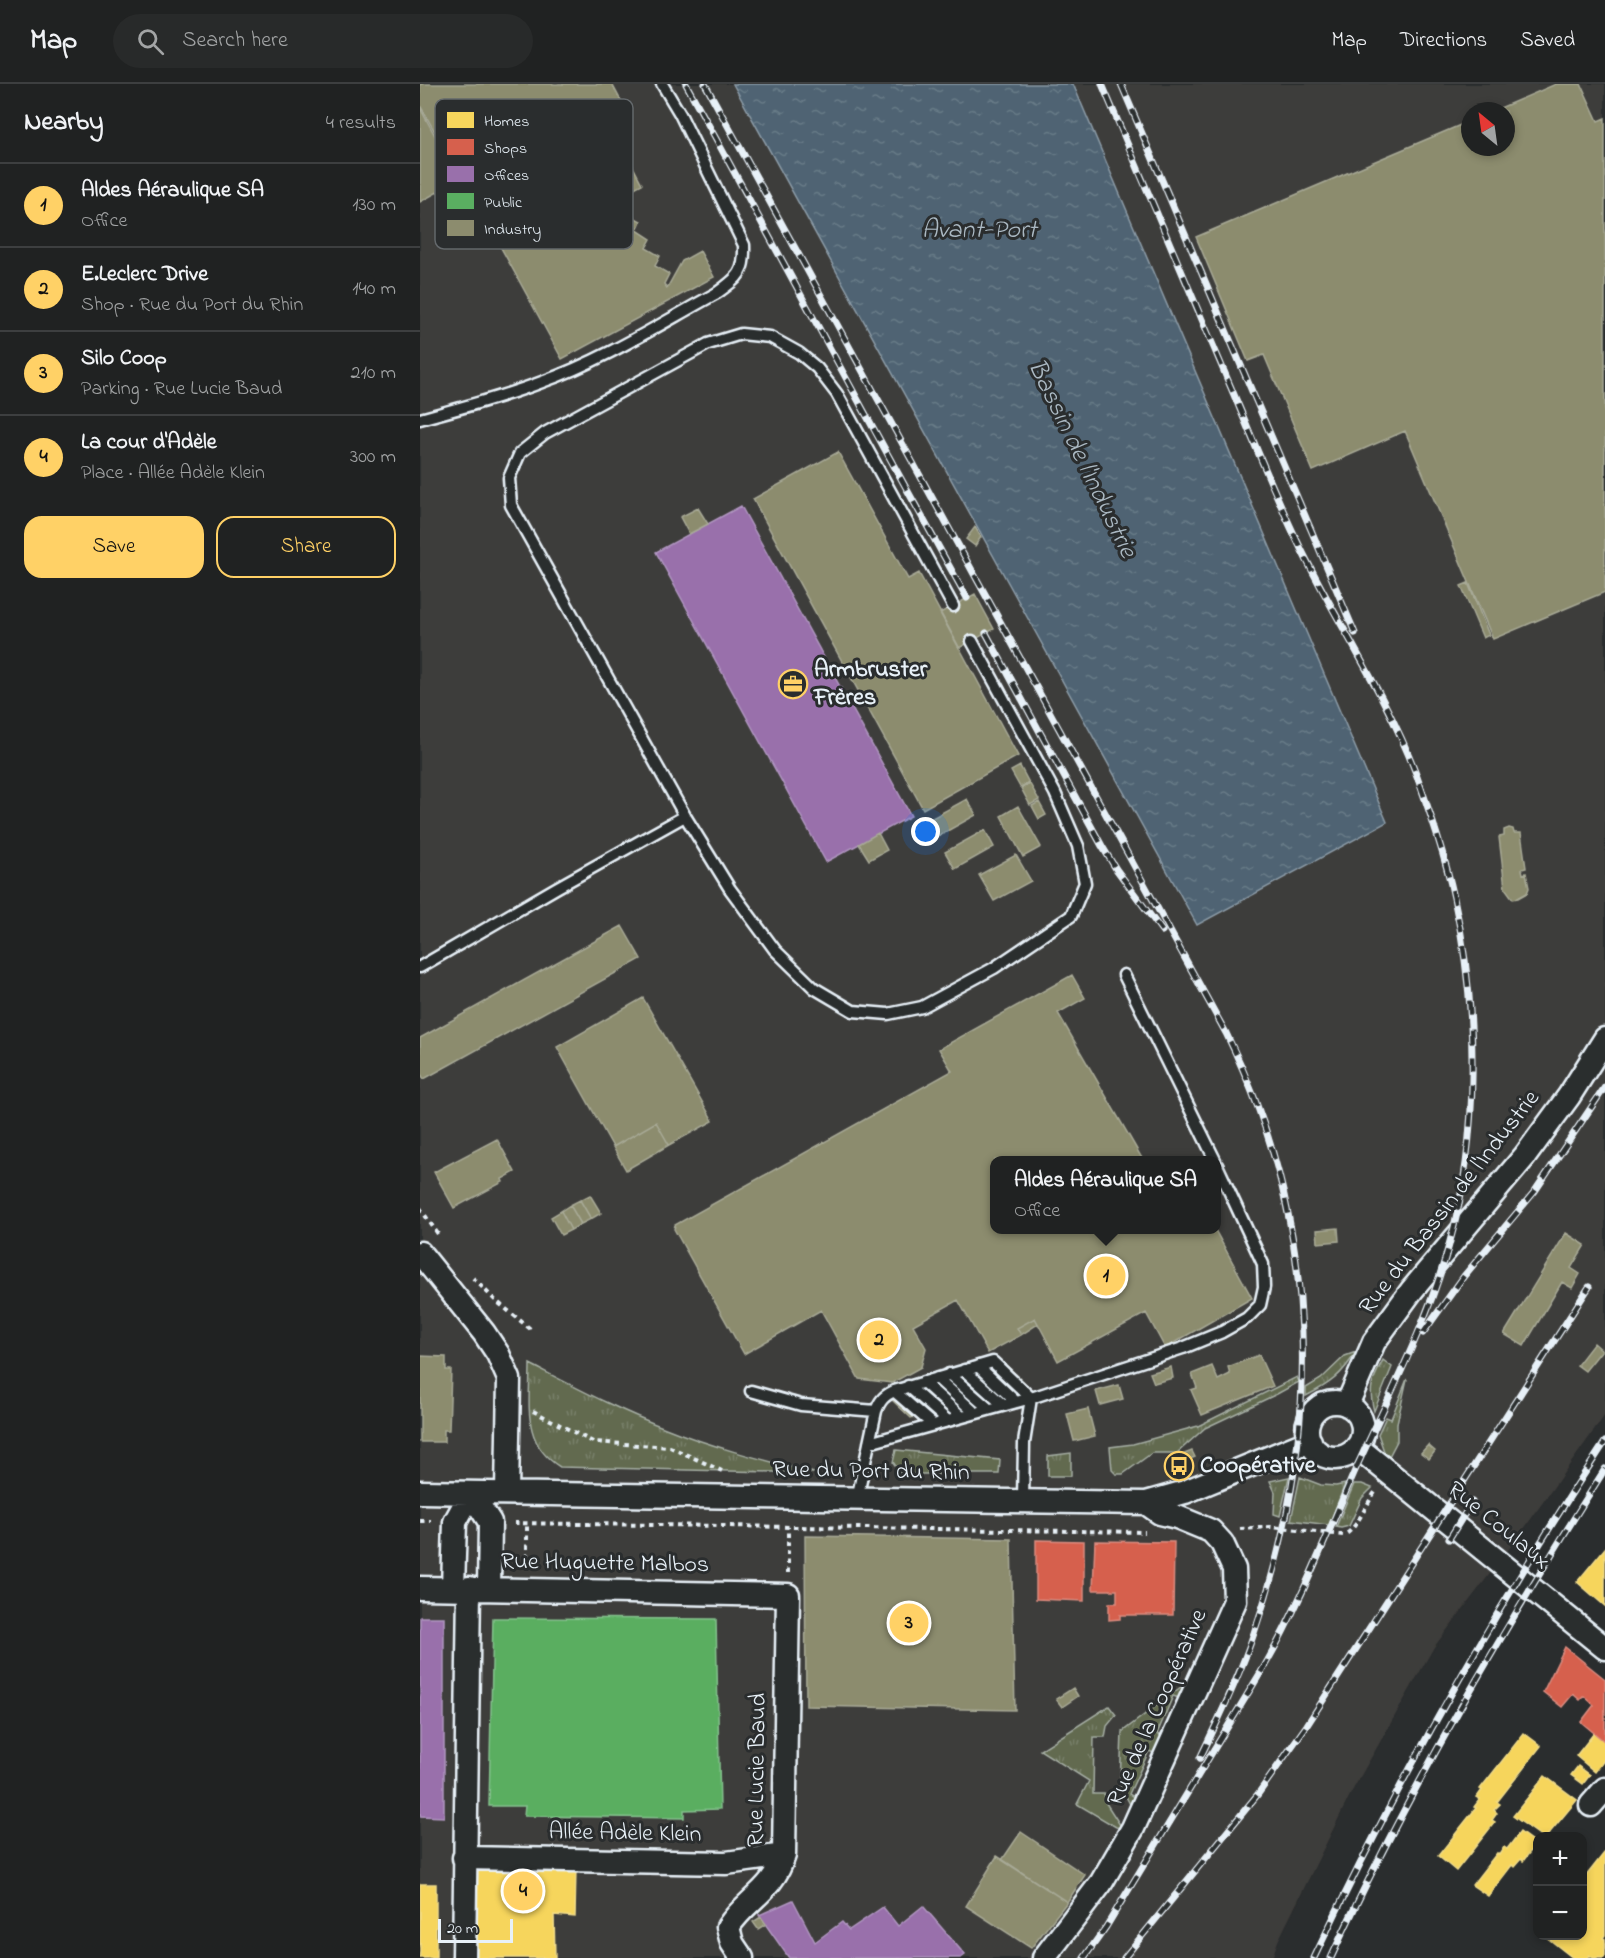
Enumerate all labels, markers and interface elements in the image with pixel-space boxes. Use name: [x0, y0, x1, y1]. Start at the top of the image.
search box: [113, 14, 533, 68]
text: Map: [30, 21, 77, 62]
icon: search: [134, 25, 167, 58]
text: Search here: [182, 25, 288, 57]
text: Map: [1331, 26, 1367, 56]
text: Directions: [1400, 26, 1487, 56]
text: Saved: [1520, 26, 1575, 56]
legend: [435, 99, 633, 249]
north arrow: [1461, 102, 1515, 156]
text: Nearby: [24, 104, 103, 142]
text: 4 results: [326, 109, 396, 138]
text: Homes: [484, 110, 529, 134]
text: Shops: [484, 137, 527, 161]
text: Offices: [484, 164, 529, 188]
text: Aldes Aéraulique SA: [81, 175, 264, 207]
text: 1: [40, 191, 47, 220]
text: 130 m: [352, 191, 396, 220]
text: Public: [484, 191, 523, 215]
text: Office: [81, 207, 127, 236]
water label: Avant-Port: [921, 212, 1039, 250]
text: Industry: [484, 218, 541, 242]
text: E.Leclerc Drive: [81, 259, 208, 291]
text: 2: [39, 275, 48, 304]
text: 140 m: [352, 275, 396, 304]
text: Shop · Rue du Port du Rhin: [81, 291, 303, 320]
text: Silo Coop: [81, 343, 167, 375]
water label: Bassin de l'Industrie: [1016, 353, 1146, 566]
text: 3: [39, 359, 48, 388]
text: 210 m: [351, 359, 396, 388]
text: Parking · Rue Lucie Baud: [81, 375, 282, 404]
text: La cour d'Adèle: [81, 427, 217, 459]
text: 4: [39, 443, 48, 472]
text: 300 m: [350, 443, 396, 472]
text: Place · Allée Adèle Klein: [81, 459, 265, 488]
button: Save: [24, 516, 204, 578]
button: Share: [216, 516, 396, 578]
place label: Armbruster Frères: [813, 653, 928, 716]
office icon: Armbruster Frères: [777, 668, 809, 700]
your location: [911, 817, 940, 846]
street label: Rue du Bassin de l'Industrie: [1351, 1083, 1549, 1323]
popup: [990, 1156, 1221, 1234]
text: Aldes Aéraulique SA: [1014, 1165, 1197, 1197]
text: Office: [1014, 1197, 1060, 1226]
pin: 1: [1086, 1254, 1126, 1298]
pin: 2: [860, 1318, 898, 1362]
place label: Coopérative: [1200, 1449, 1317, 1484]
bus stop icon: Coopérative: [1163, 1450, 1195, 1482]
street label: Rue du Port du Rhin: [772, 1453, 970, 1491]
street label: Rue Coulaux: [1439, 1473, 1557, 1579]
street label: Rue Huguette Malbos: [501, 1545, 709, 1583]
pin: 3: [890, 1600, 928, 1646]
street label: Rue de la Coopérative: [1099, 1604, 1217, 1812]
street label: Rue Lucie Baud: [739, 1692, 777, 1847]
street label: Allée Adèle Klein: [548, 1815, 702, 1853]
map controls: [1533, 1832, 1587, 1940]
button: +: [1533, 1832, 1587, 1886]
pin: 4: [504, 1868, 542, 1914]
button: −: [1533, 1886, 1587, 1940]
scale bar: [438, 1916, 513, 1944]
text: 20 m: [447, 1917, 478, 1941]

